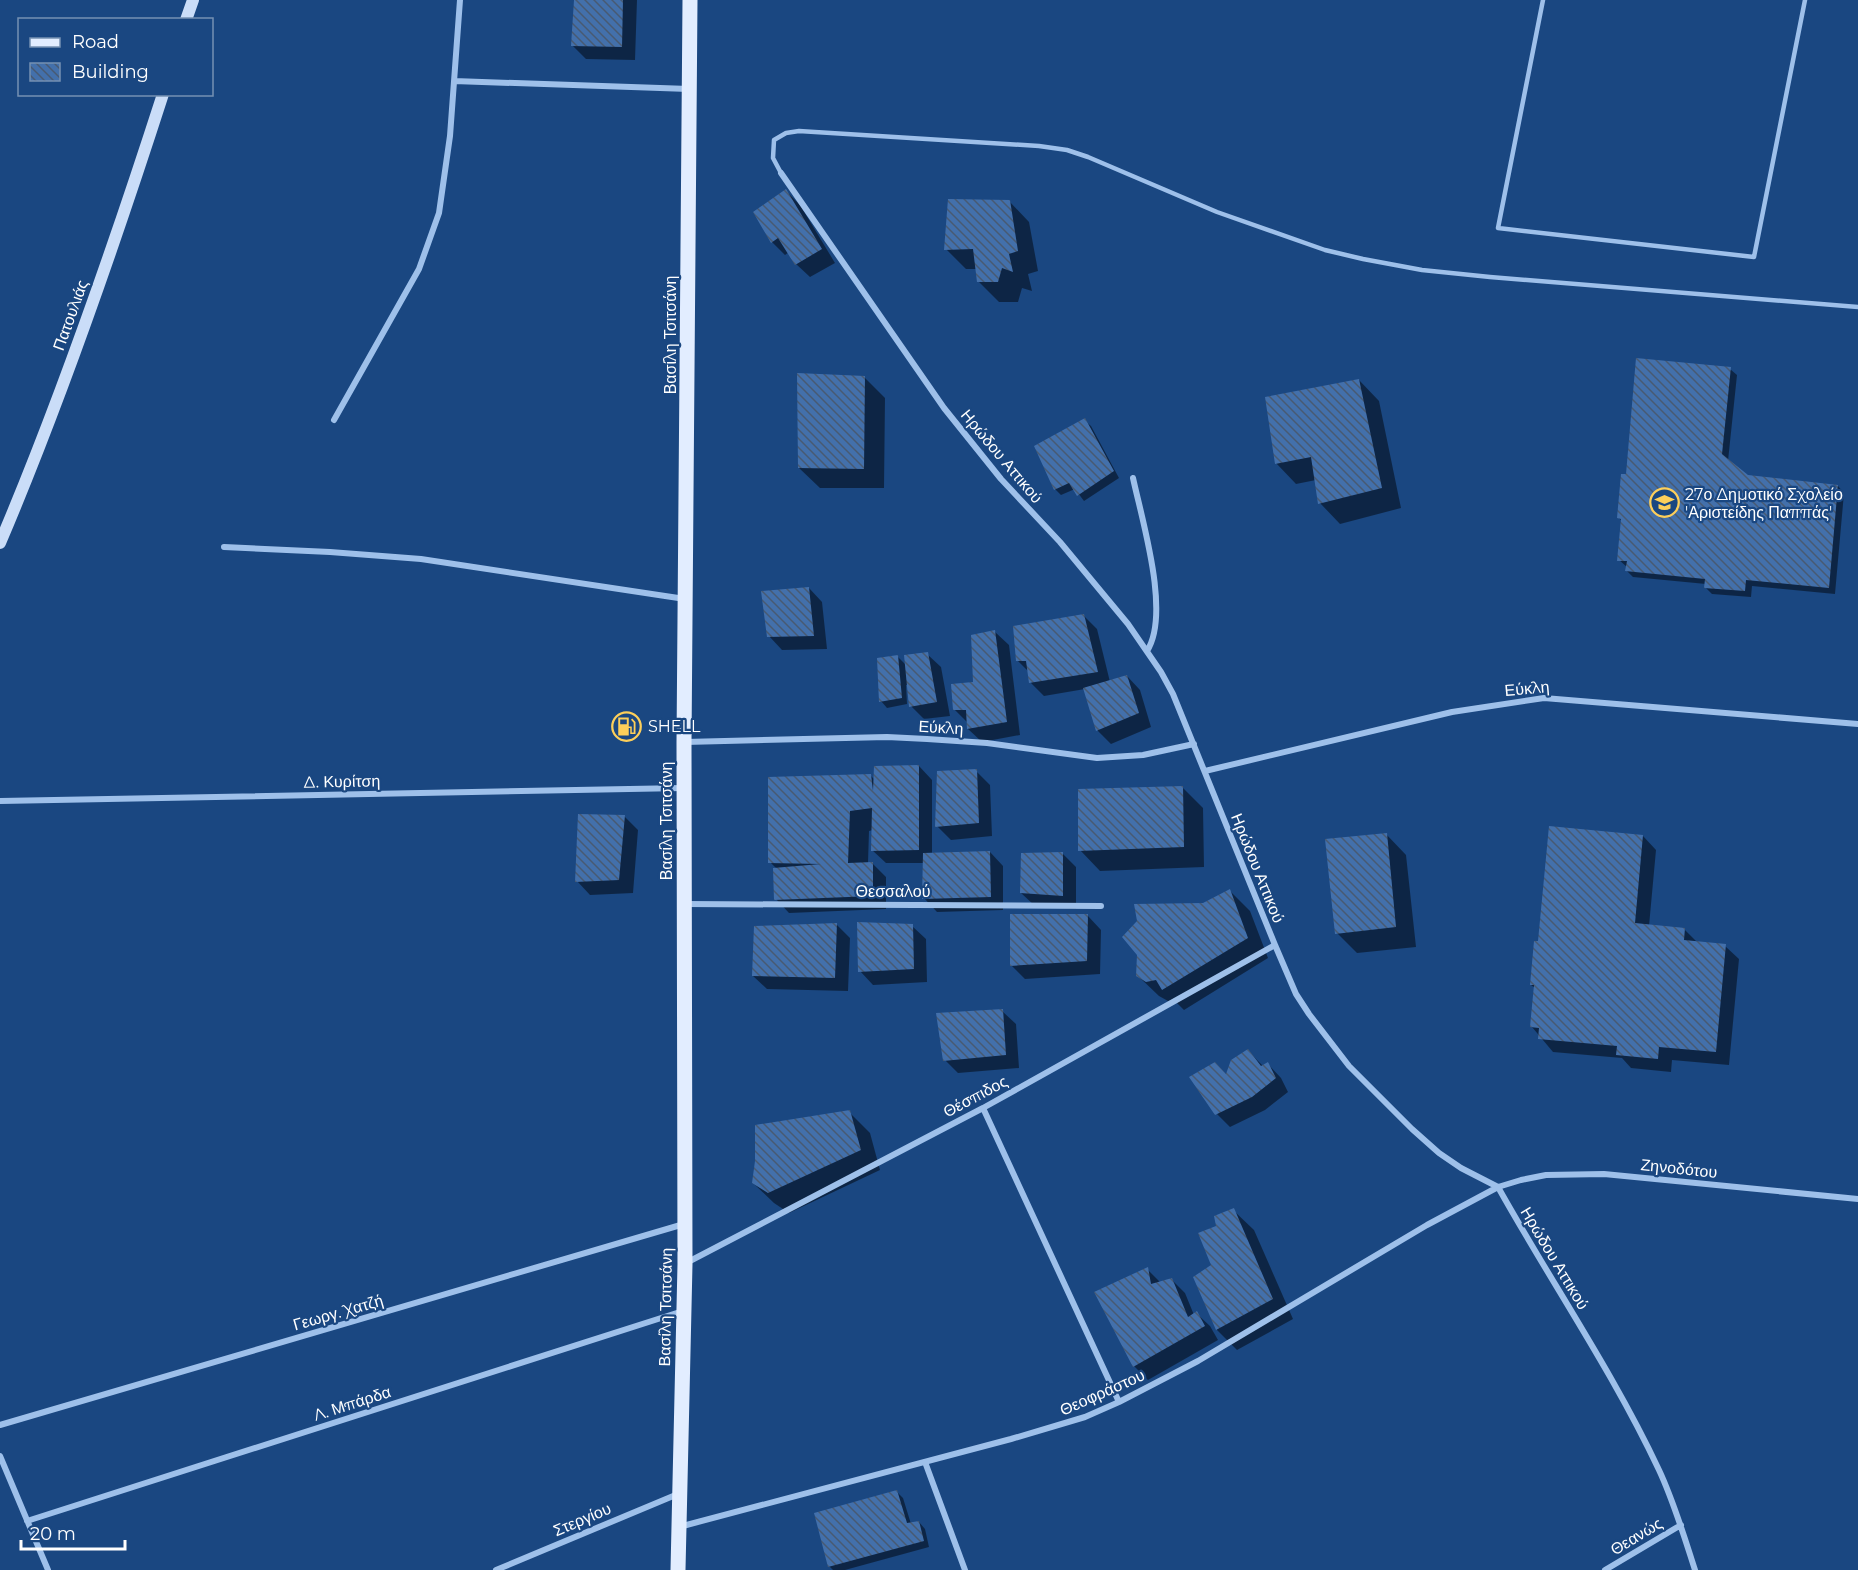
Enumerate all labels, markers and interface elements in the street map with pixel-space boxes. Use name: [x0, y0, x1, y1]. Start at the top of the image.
legend: [18, 18, 213, 96]
text: Road: [72, 31, 119, 53]
text: Building: [72, 61, 149, 83]
street label: Βασίλη Τσιτσάνη: [661, 276, 680, 394]
street label: Πατουλιάς: [49, 277, 92, 353]
street label: Ηρώδου Αττικού: [957, 406, 1046, 507]
place label: 27ο Δημοτικό Σχολείο 'Αριστείδης Παππάς': [1685, 485, 1843, 522]
school or university icon: 27ο Δημοτικό Σχολείο 'Αριστείδης Παππάς': [1648, 487, 1680, 519]
street label: Εύκλη: [1504, 677, 1550, 700]
fuel station icon: SHELL: [611, 710, 643, 742]
place label: SHELL: [648, 717, 701, 736]
street label: Εύκλη: [918, 717, 964, 738]
street label: Βασίλη Τσιτσάνη: [657, 762, 676, 880]
street label: Δ. Κυρίτση: [304, 771, 380, 792]
street label: Ηρώδου Αττικού: [1227, 811, 1288, 926]
street label: Θεσσαλού: [856, 882, 930, 901]
street label: Θέσπιδος: [940, 1071, 1011, 1121]
street label: Ζηνοδότου: [1640, 1155, 1718, 1182]
street label: Ηρώδου Αττικού: [1516, 1204, 1593, 1313]
street label: Βασίλη Τσιτσάνη: [655, 1248, 676, 1367]
street label: Γεωργ. Χατζή: [291, 1291, 386, 1334]
street label: Θεοφράστου: [1057, 1365, 1148, 1420]
street label: Λ. Μπάρδα: [311, 1382, 393, 1425]
street label: Στεργίου: [550, 1499, 614, 1540]
scale bar: [21, 1513, 124, 1551]
street label: Θεανώς: [1607, 1513, 1666, 1559]
text: 20 m: [30, 1523, 76, 1545]

